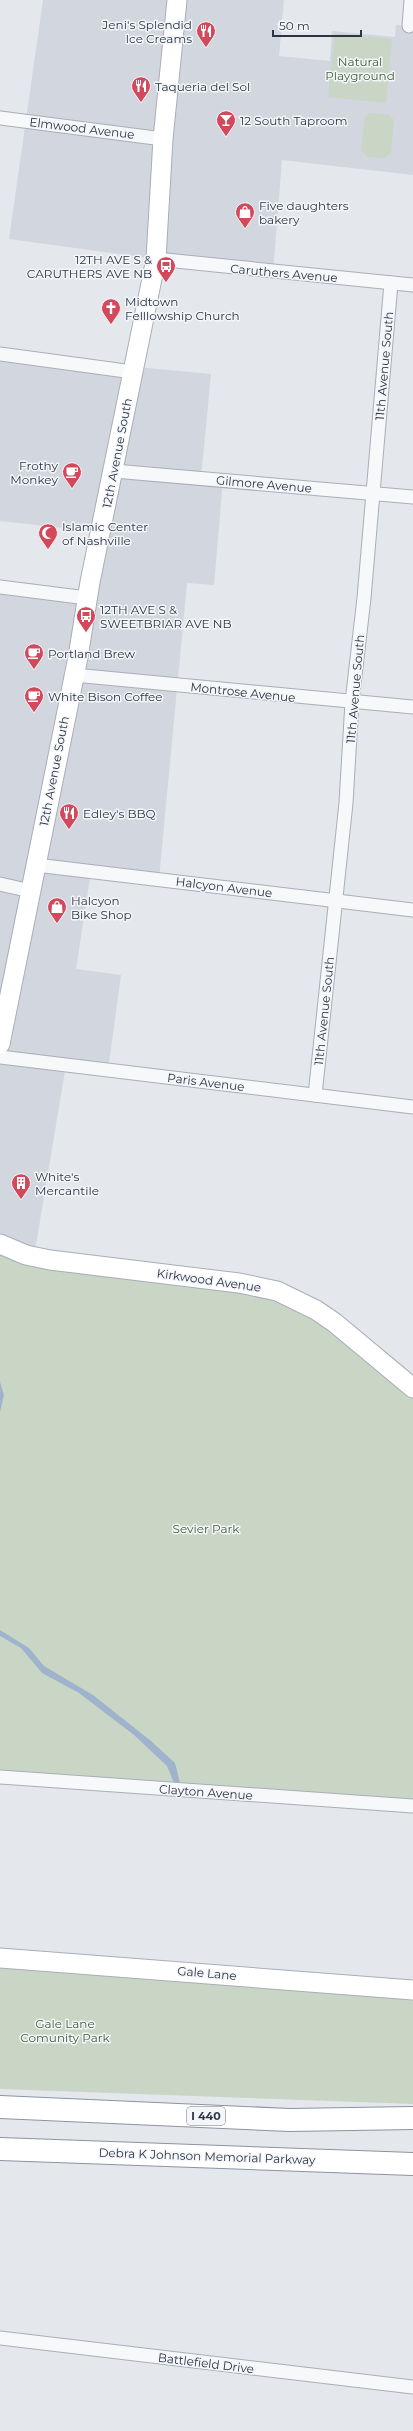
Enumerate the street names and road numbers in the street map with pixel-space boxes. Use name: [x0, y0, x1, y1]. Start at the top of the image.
street label: Elmwood Avenue: [29, 114, 135, 142]
street label: Caruthers Avenue: [230, 261, 338, 285]
street label: 11th Avenue South: [372, 311, 396, 421]
street label: 12th Avenue South: [99, 397, 135, 509]
street label: Gilmore Avenue: [215, 472, 313, 496]
street label: 11th Avenue South: [343, 634, 367, 744]
street label: Montrose Avenue: [190, 679, 296, 705]
street label: 12th Avenue South: [36, 715, 72, 827]
street label: Halcyon Avenue: [175, 874, 273, 900]
street label: 11th Avenue South: [311, 956, 337, 1066]
street label: Paris Avenue: [166, 1070, 246, 1094]
street label: Kirkwood Avenue: [156, 1265, 262, 1295]
street label: Clayton Avenue: [159, 1781, 253, 1803]
street label: Gale Lane: [177, 1963, 237, 1983]
road number: I 440: [187, 2107, 225, 2125]
street label: Debra K Johnson Memorial Parkway: [98, 2145, 316, 2167]
street label: Battlefield Drive: [157, 2350, 255, 2376]

